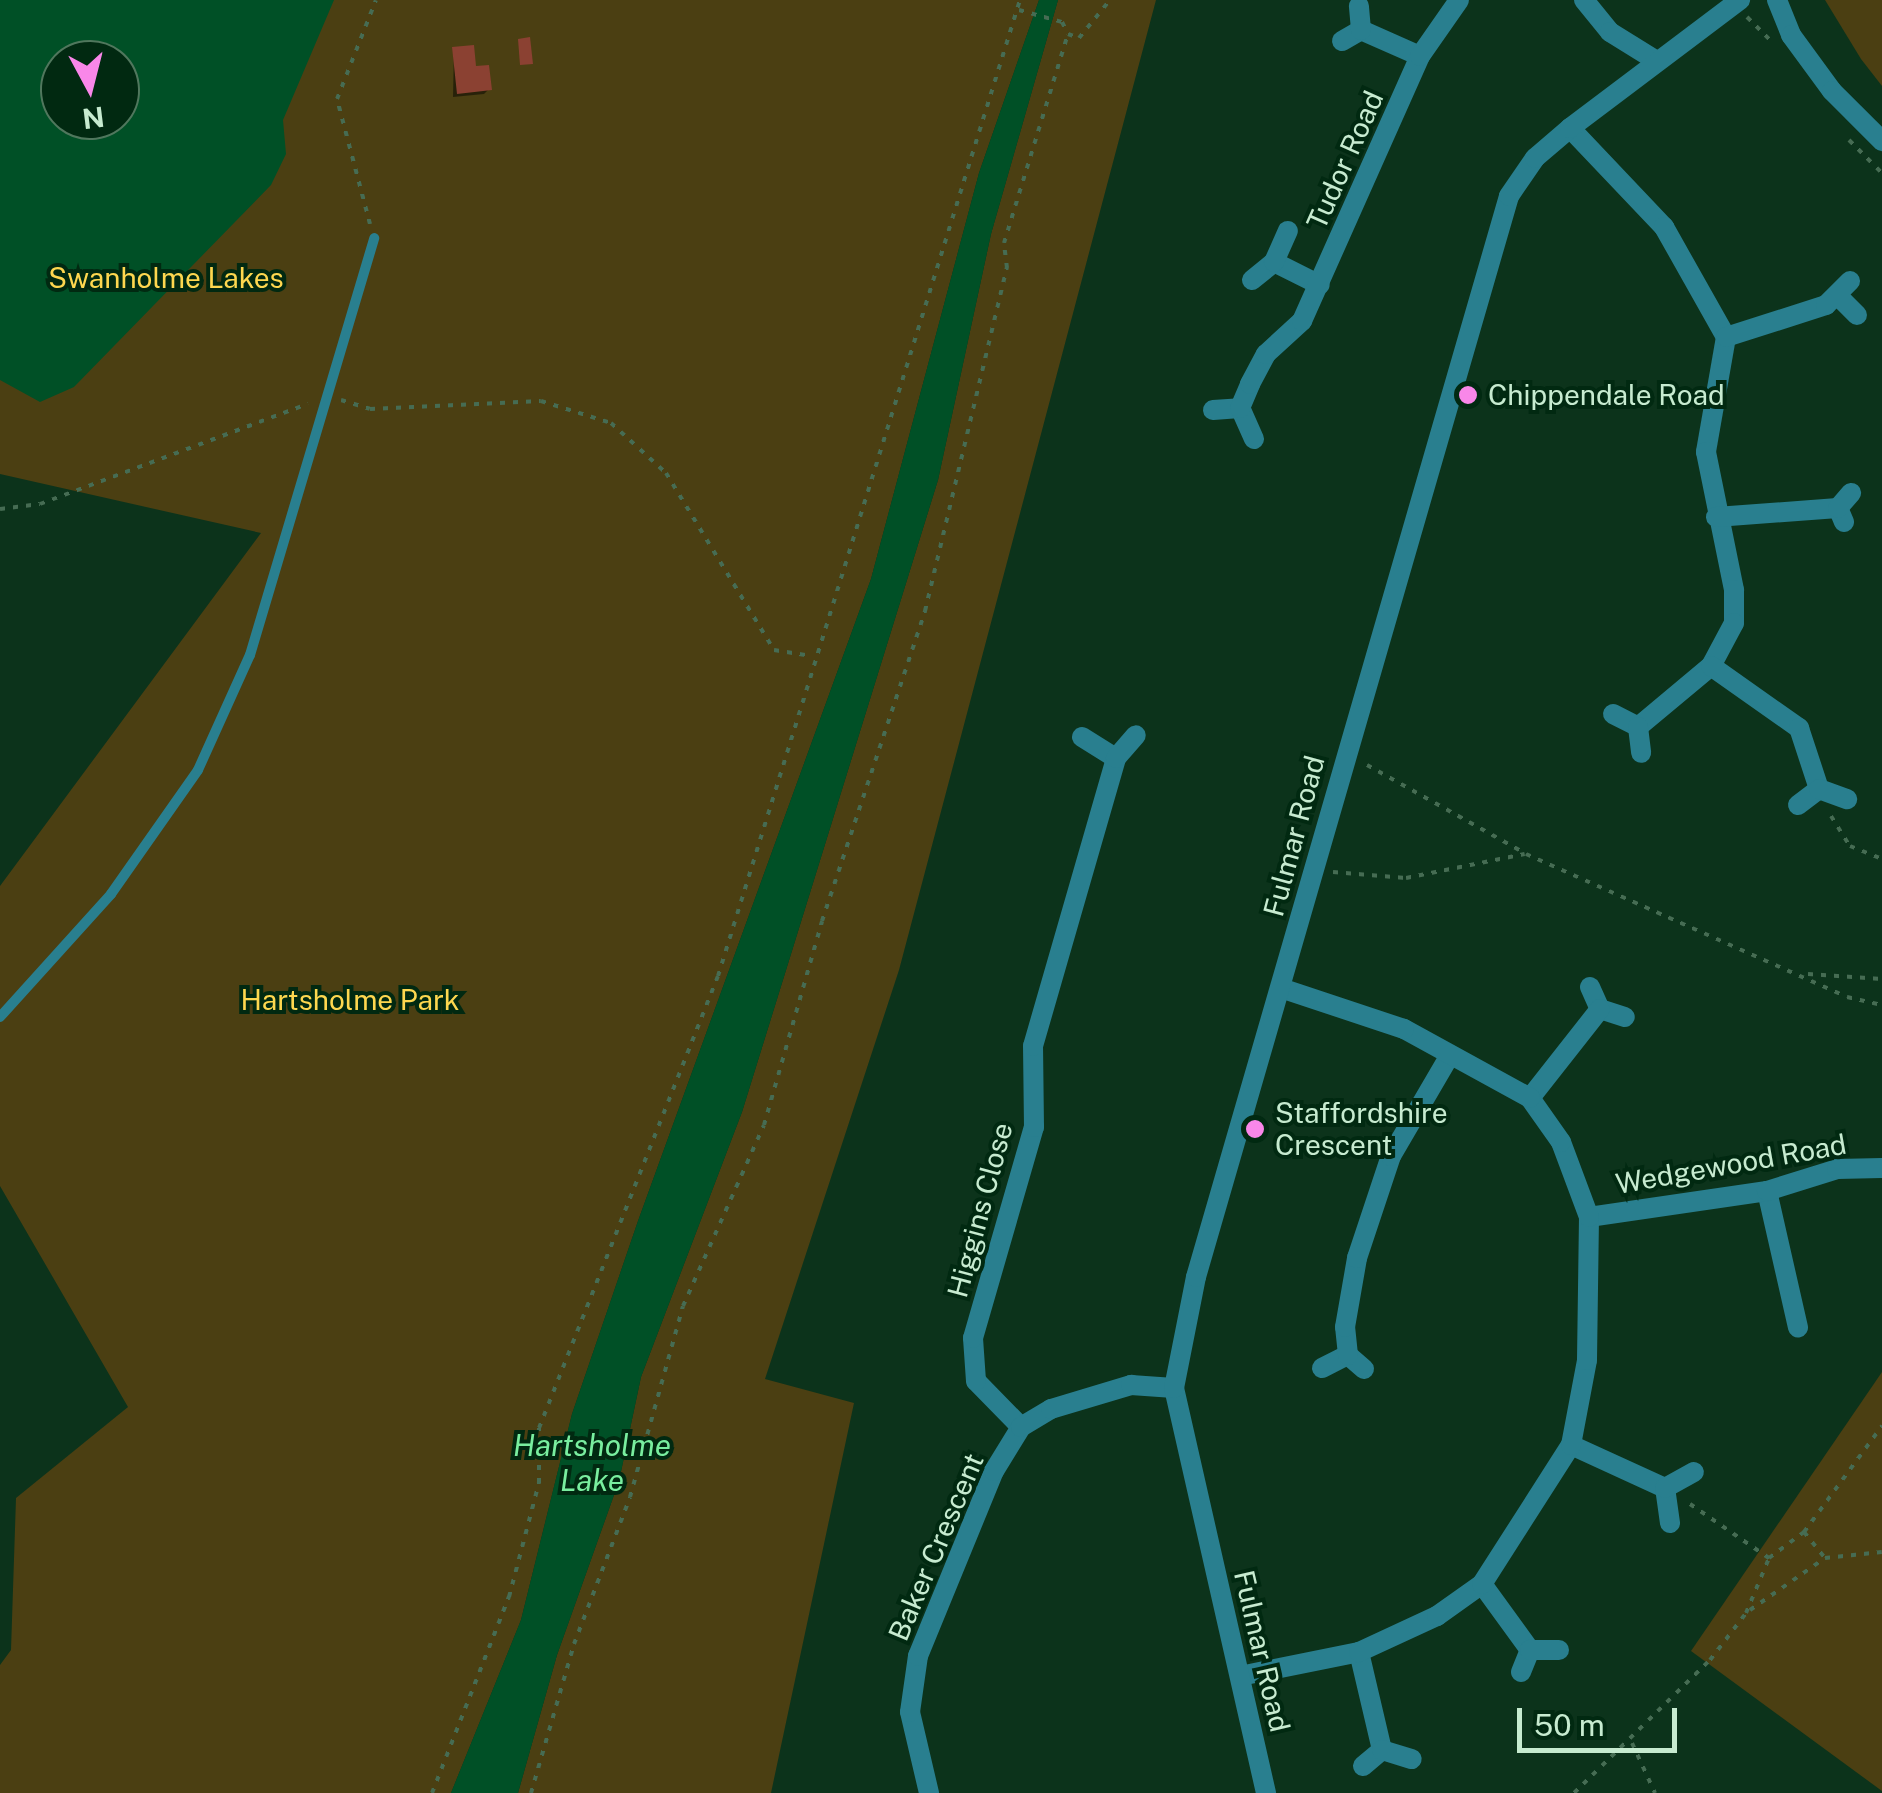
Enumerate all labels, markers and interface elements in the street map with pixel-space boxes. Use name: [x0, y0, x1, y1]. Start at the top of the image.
north arrow: [40, 40, 140, 140]
street label: Tudor Road: [1300, 86, 1390, 234]
text: N: [81, 101, 106, 136]
park label: Swanholme Lakes: [48, 261, 284, 295]
place label: Chippendale Road: [1488, 378, 1725, 412]
marker: Chippendale Road: [1457, 384, 1479, 406]
street label: Fulmar Road: [1256, 752, 1332, 920]
park label: Hartsholme Park: [240, 983, 460, 1017]
place label: Staffordshire Crescent: [1275, 1096, 1448, 1162]
marker: Staffordshire Crescent: [1244, 1118, 1266, 1140]
street label: Higgins Close: [941, 1119, 1019, 1301]
street label: Wedgewood Road: [1613, 1127, 1849, 1201]
water label: Hartsholme Lake: [513, 1427, 671, 1498]
street label: Baker Crescent: [881, 1448, 991, 1646]
street label: Fulmar Road: [1227, 1567, 1297, 1735]
scale bar: [1522, 1688, 1682, 1750]
text: 50 m: [1534, 1707, 1605, 1743]

